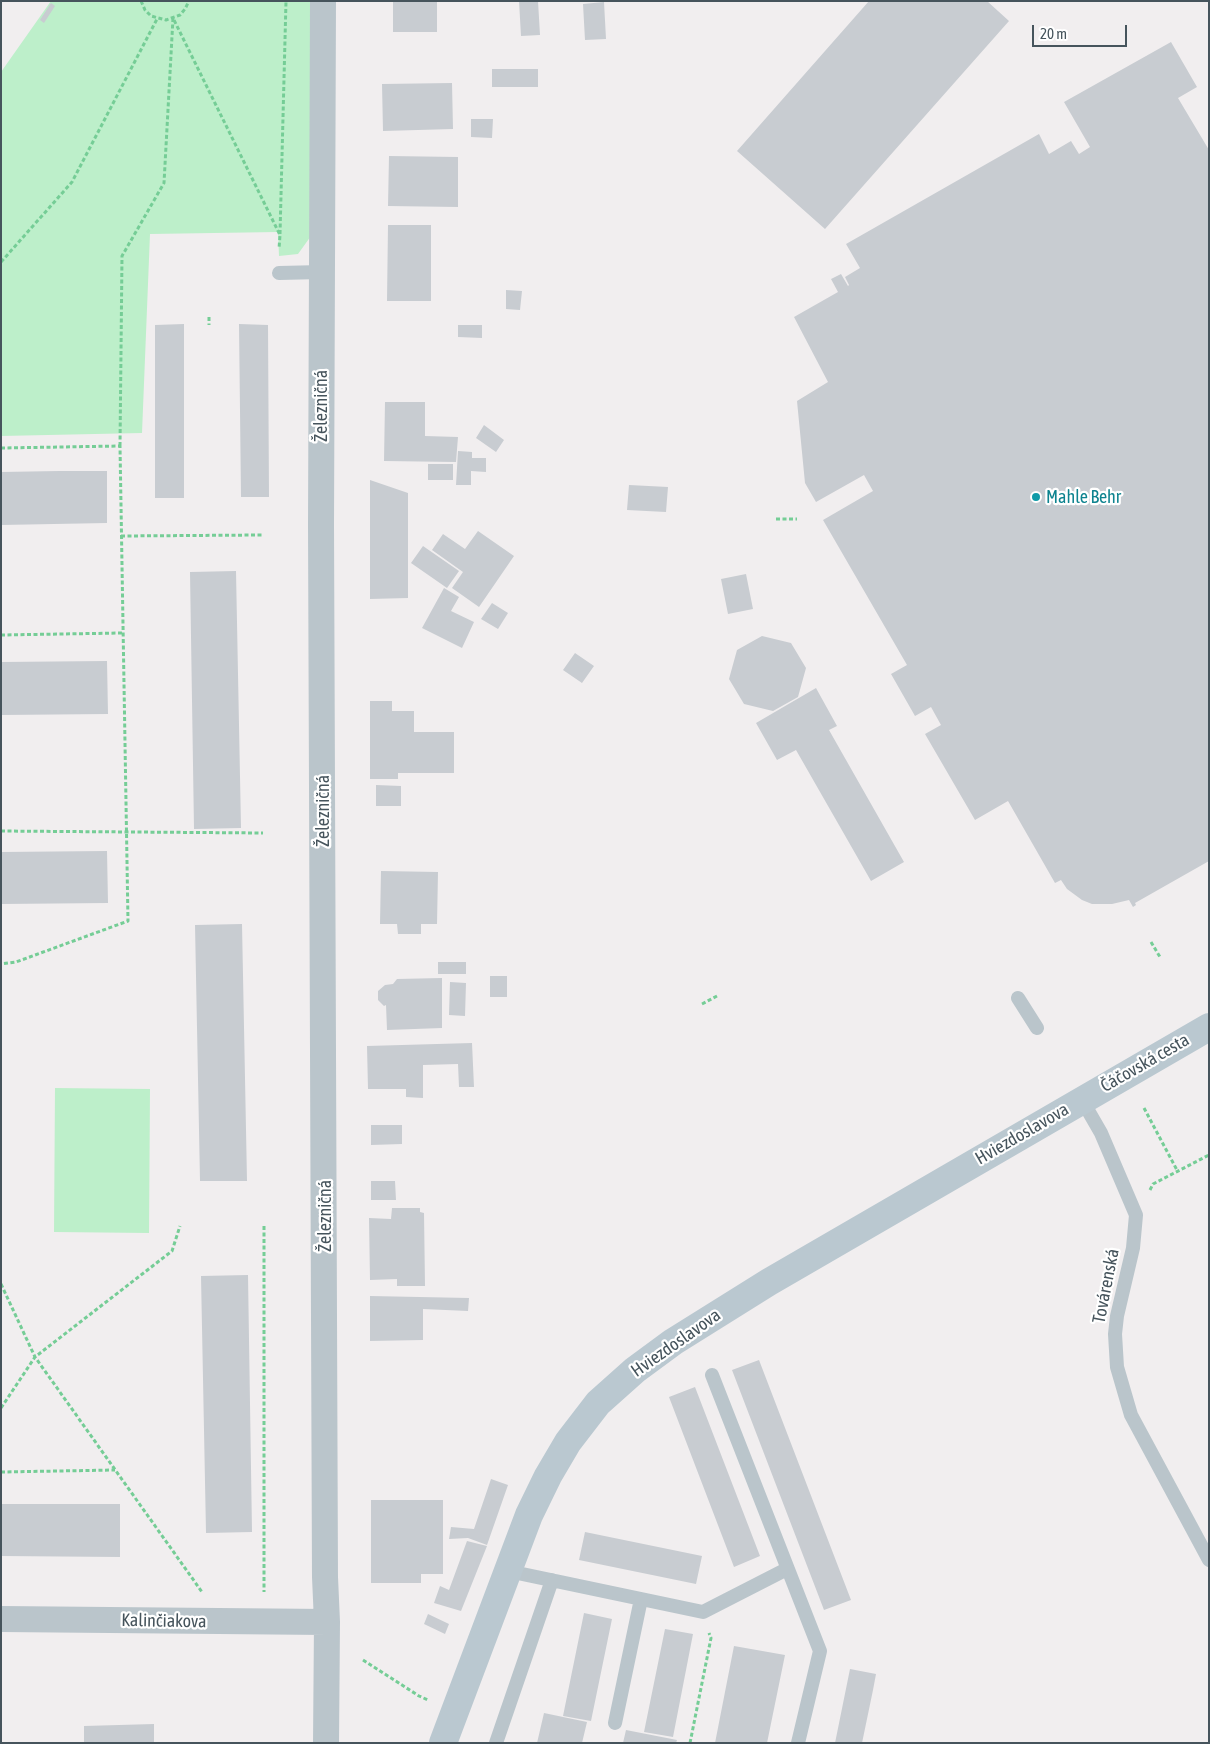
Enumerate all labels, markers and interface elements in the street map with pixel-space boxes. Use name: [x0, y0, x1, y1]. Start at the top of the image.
scale bar: [1035, 15, 1130, 47]
text: 20 m: [1040, 25, 1067, 42]
street label: Železničná: [310, 370, 332, 442]
place label: Mahle Behr: [1046, 486, 1121, 508]
marker: Mahle Behr: [1030, 491, 1042, 503]
street label: Železničná: [312, 775, 334, 847]
street label: Čáčovská cesta: [1097, 1029, 1193, 1097]
street label: Hviezdoslavova: [972, 1099, 1072, 1169]
street label: Železničná: [314, 1180, 336, 1252]
street label: Továrenská: [1088, 1247, 1124, 1325]
street label: Hviezdoslavova: [627, 1304, 725, 1382]
street label: Kalinčiakova: [121, 1609, 207, 1633]

